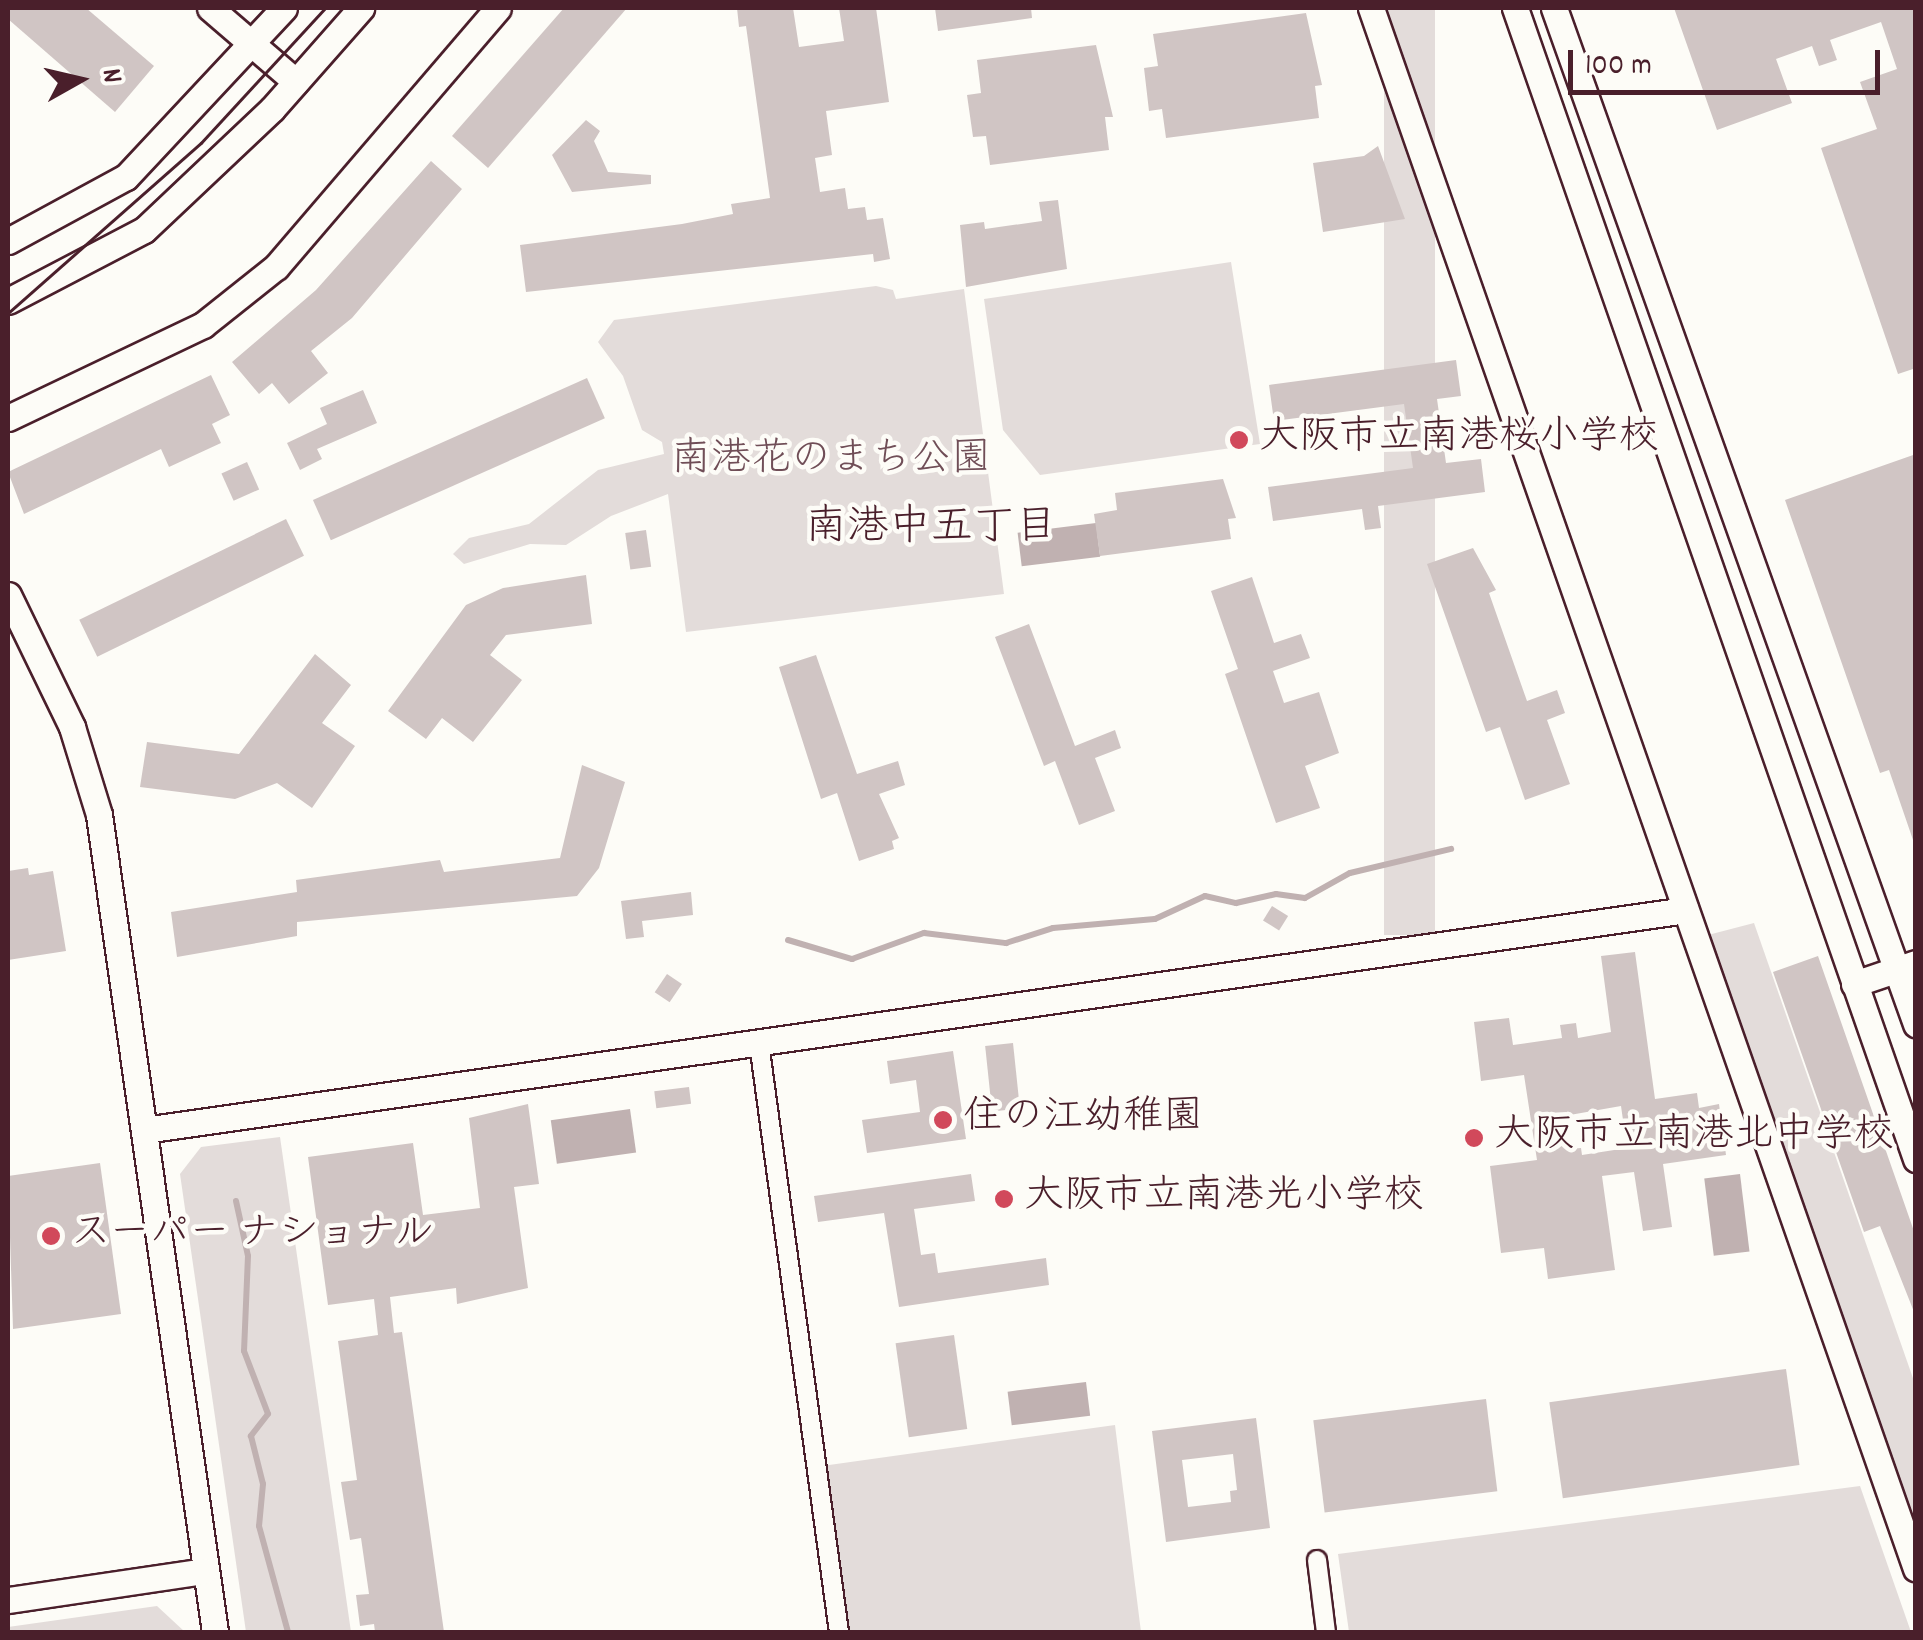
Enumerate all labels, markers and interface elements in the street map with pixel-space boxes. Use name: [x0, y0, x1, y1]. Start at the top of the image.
north arrow: [30, 30, 130, 130]
scale bar: [1573, 30, 1886, 92]
text: 100 m: [1585, 46, 1652, 89]
text: N: [89, 66, 130, 85]
place label: 大阪市立南港桜小学校: [1259, 416, 1659, 464]
marker: 大阪市立南港桜小学校: [1228, 429, 1250, 451]
park label: 南港花のまち公園: [671, 438, 991, 486]
district label: 南港中五丁目: [805, 505, 1057, 555]
place label: 住の江幼稚園: [963, 1096, 1203, 1144]
marker: 住の江幼稚園: [932, 1109, 954, 1131]
place label: 大阪市立南港北中学校: [1494, 1114, 1894, 1162]
marker: 大阪市立南港北中学校: [1463, 1127, 1485, 1149]
place label: 大阪市立南港光小学校: [1024, 1175, 1424, 1223]
marker: 大阪市立南港光小学校: [993, 1188, 1015, 1210]
place label: スーパー ナショナル: [71, 1212, 439, 1260]
marker: スーパー ナショナル: [40, 1225, 62, 1247]

